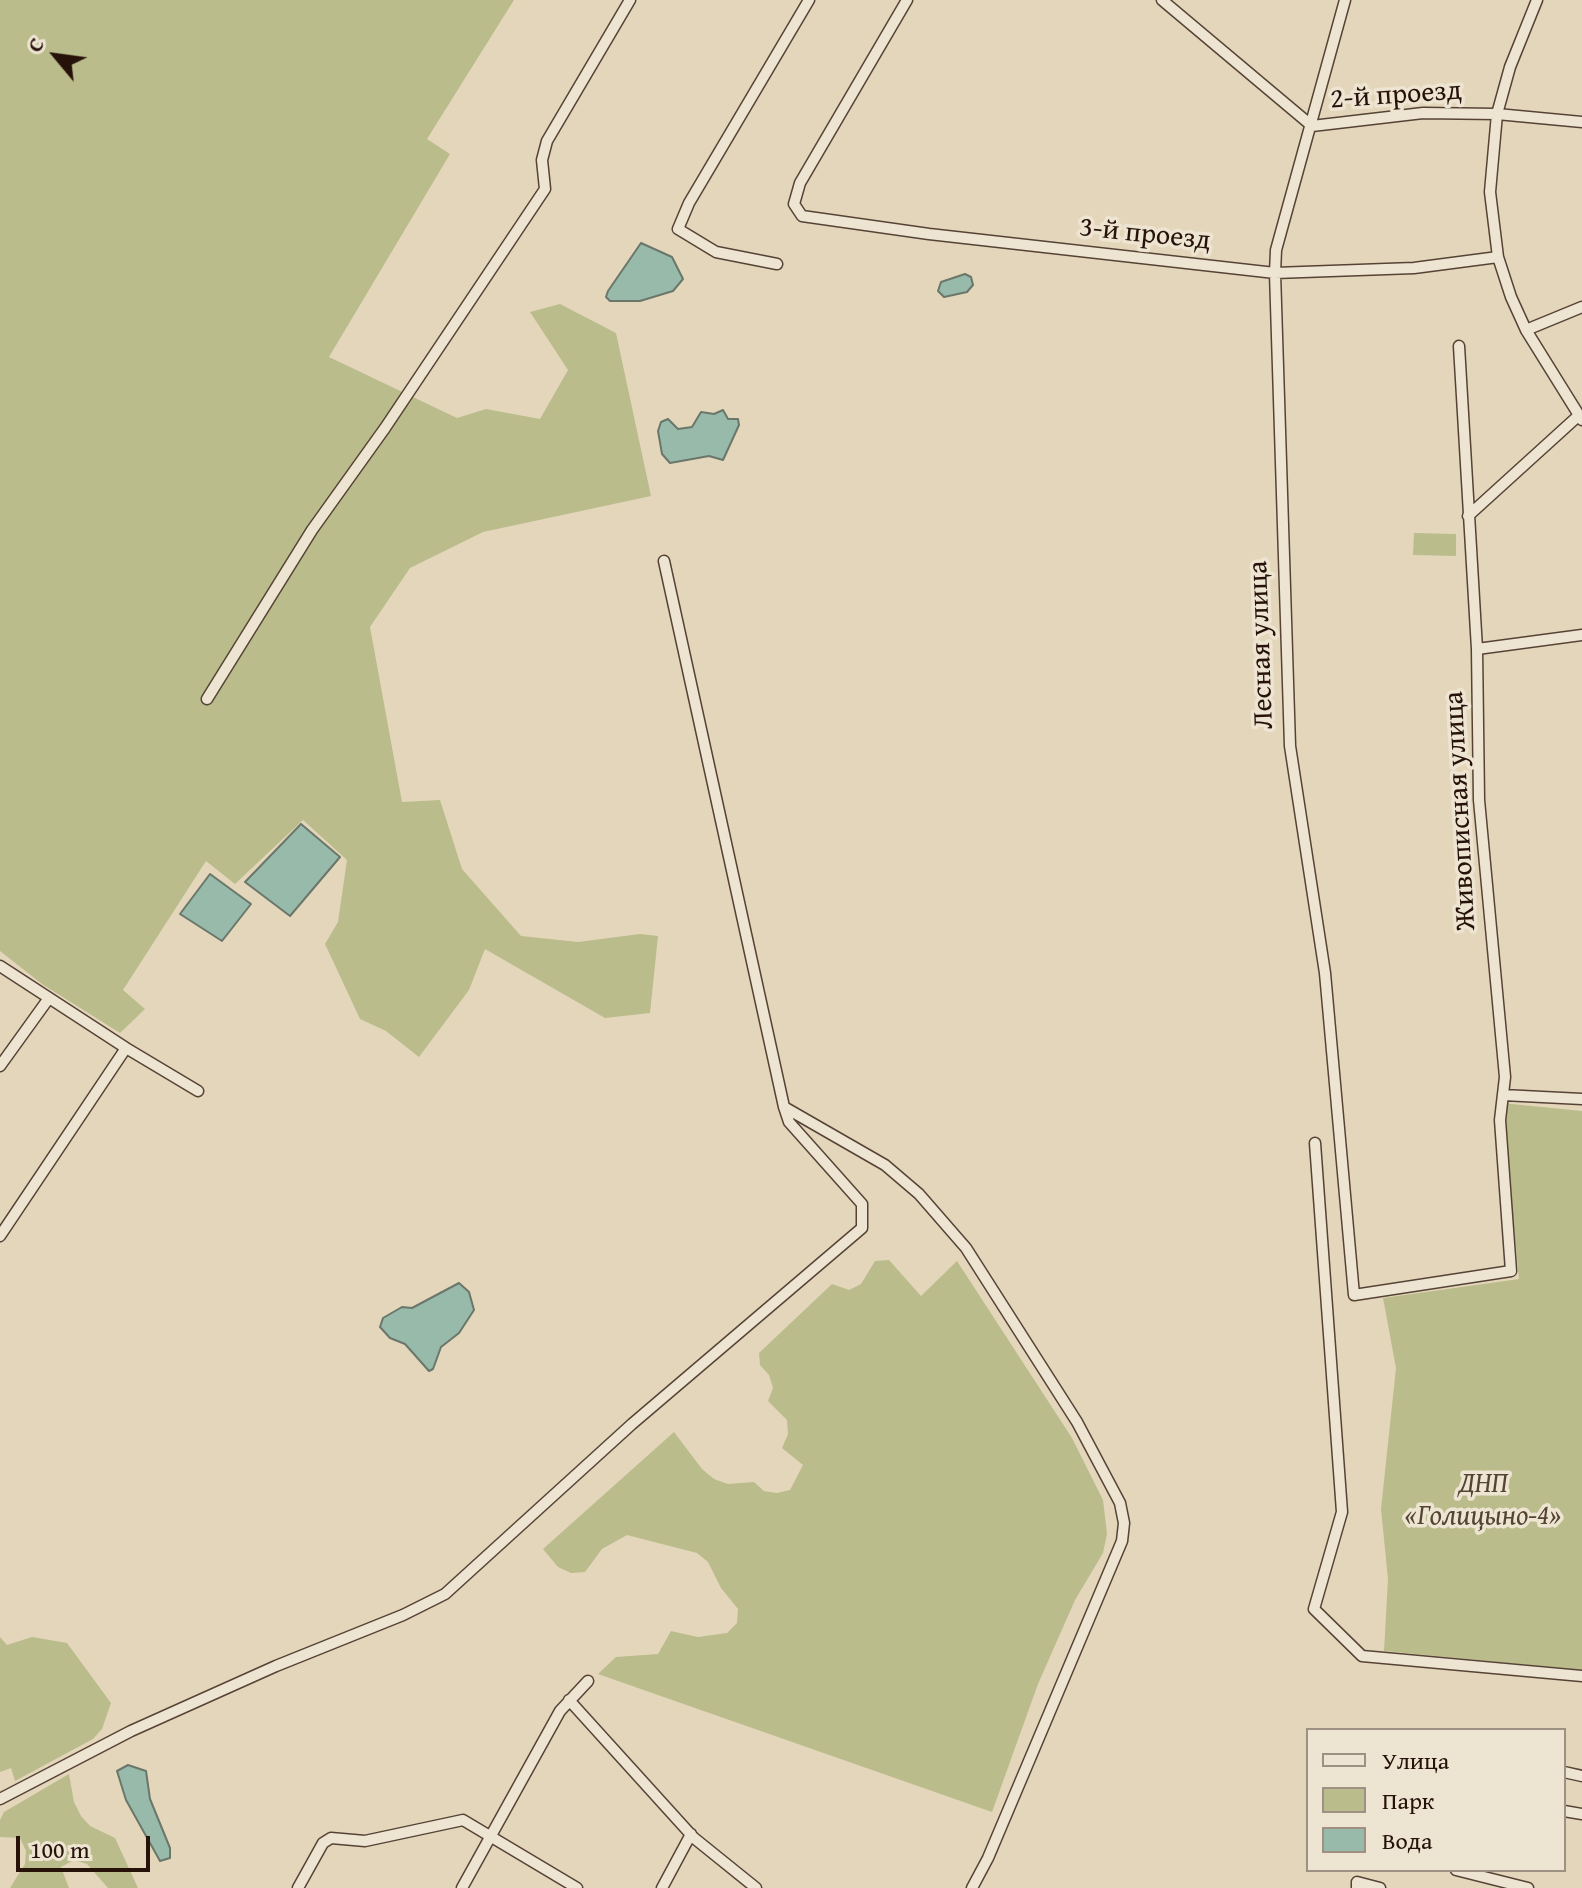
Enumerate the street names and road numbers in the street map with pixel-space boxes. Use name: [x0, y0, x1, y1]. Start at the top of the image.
street label: 2-й проезд: [1329, 75, 1463, 117]
street label: 3-й проезд: [1078, 211, 1212, 259]
street label: Лесная улица: [1242, 560, 1282, 730]
street label: Живописная улица: [1438, 690, 1484, 932]

